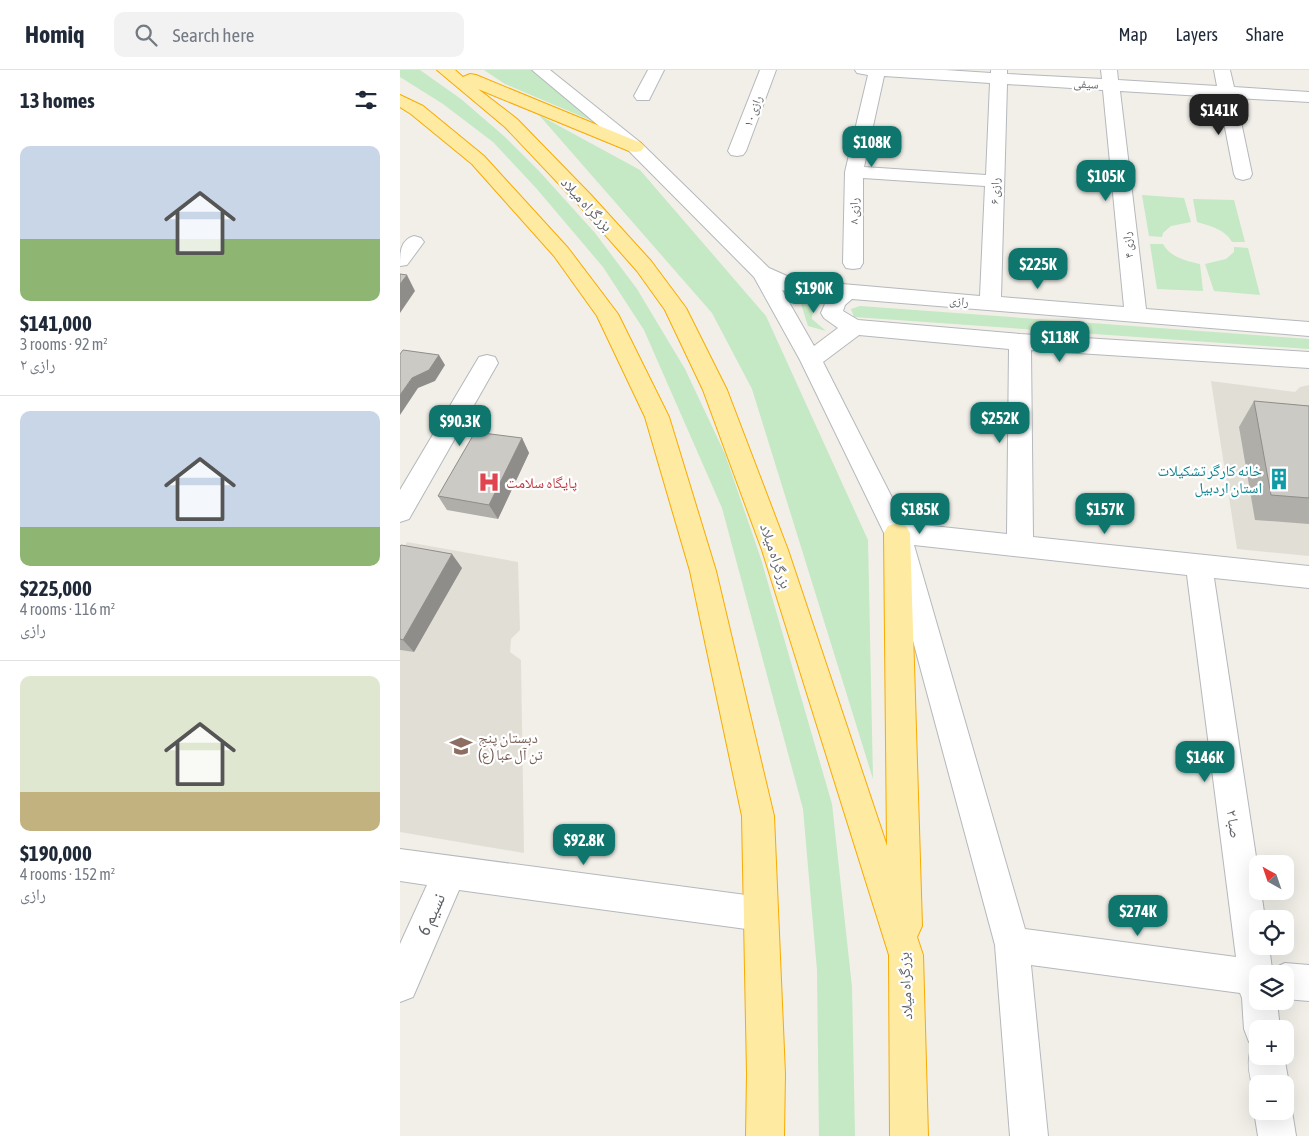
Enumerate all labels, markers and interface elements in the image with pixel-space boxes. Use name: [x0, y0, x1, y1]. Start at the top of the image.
search box: [114, 12, 464, 57]
text: Homiq: [25, 21, 84, 48]
icon: search: [132, 21, 160, 49]
text: Search here: [172, 24, 254, 46]
text: Map: [1118, 24, 1147, 45]
text: Layers: [1175, 24, 1218, 45]
text: Share: [1246, 24, 1284, 45]
street label: سیفی: [1073, 76, 1099, 92]
icon: filters: [352, 86, 380, 114]
text: 13 homes: [20, 88, 95, 112]
street label: رازی ۱۰: [741, 93, 765, 128]
pin: $141K: [1184, 93, 1254, 136]
text: $141K: [1200, 101, 1238, 119]
pin: $108K: [837, 126, 907, 168]
text: $108K: [853, 133, 891, 151]
pin: $105K: [1071, 160, 1141, 202]
text: $105K: [1087, 167, 1125, 185]
street label: بزرگراه میلاد: [557, 173, 616, 235]
street label: رازی ۶: [988, 177, 1002, 205]
icon: home: [155, 178, 245, 268]
street label: رازی ۸: [847, 197, 861, 224]
street label: رازی ۴: [1120, 231, 1136, 259]
pin: $225K: [1003, 248, 1073, 290]
text: $225K: [1019, 255, 1057, 273]
pin: $190K: [779, 272, 849, 314]
text: $190K: [795, 279, 833, 297]
street label: رازی: [949, 293, 970, 309]
text: $141,000: [20, 311, 92, 335]
pin: $118K: [1025, 320, 1095, 363]
text: $118K: [1041, 328, 1079, 346]
text: 3 rooms · 92 m²: [20, 335, 108, 353]
text: رازی ۲: [20, 355, 55, 373]
pin: $252K: [965, 402, 1035, 444]
pin: $90.3K: [419, 404, 501, 447]
text: $252K: [981, 409, 1019, 427]
text: $90.3K: [440, 412, 480, 430]
icon: home: [155, 444, 245, 534]
place label: خانه کارگر تشکیلات استان اردبیل: [1157, 462, 1262, 498]
building icon: خانه کارگر تشکیلات استان اردبیل: [1266, 466, 1292, 492]
hospital icon: پایگاه سلامت: [476, 469, 502, 495]
place label: پایگاه سلامت: [506, 474, 577, 492]
pin: $185K: [885, 492, 955, 535]
pin: $157K: [1070, 492, 1140, 535]
text: $185K: [901, 500, 939, 518]
text: $157K: [1086, 500, 1124, 518]
street label: بزرگراه میلاد: [756, 521, 795, 591]
text: $225,000: [20, 576, 92, 600]
text: 4 rooms · 116 m²: [20, 600, 115, 618]
text: رازی: [20, 620, 46, 638]
icon: home: [155, 709, 245, 799]
place label: دبستان پنج تن آل عبا (ع): [478, 729, 543, 765]
school or university icon: دبستان پنج تن آل عبا (ع): [448, 733, 474, 759]
pin: $146K: [1170, 740, 1240, 783]
text: $146K: [1186, 748, 1224, 766]
street label: صبا ۲: [1223, 809, 1244, 839]
pin: $92.8K: [543, 824, 625, 866]
text: $92.8K: [564, 831, 604, 849]
text: $190,000: [20, 841, 92, 865]
north arrow: [1249, 855, 1294, 900]
map controls: [1249, 855, 1294, 1120]
text: 4 rooms · 152 m²: [20, 865, 115, 883]
text: رازی: [20, 885, 46, 903]
street label: نسیم 6: [412, 890, 451, 939]
pin: $274K: [1103, 894, 1173, 937]
text: $274K: [1119, 902, 1157, 920]
button: locate: [1249, 910, 1294, 955]
street label: بزرگراه میلاد: [895, 952, 916, 1020]
button: layers: [1249, 965, 1294, 1010]
button: +: [1249, 1020, 1294, 1065]
button: −: [1249, 1075, 1294, 1120]

